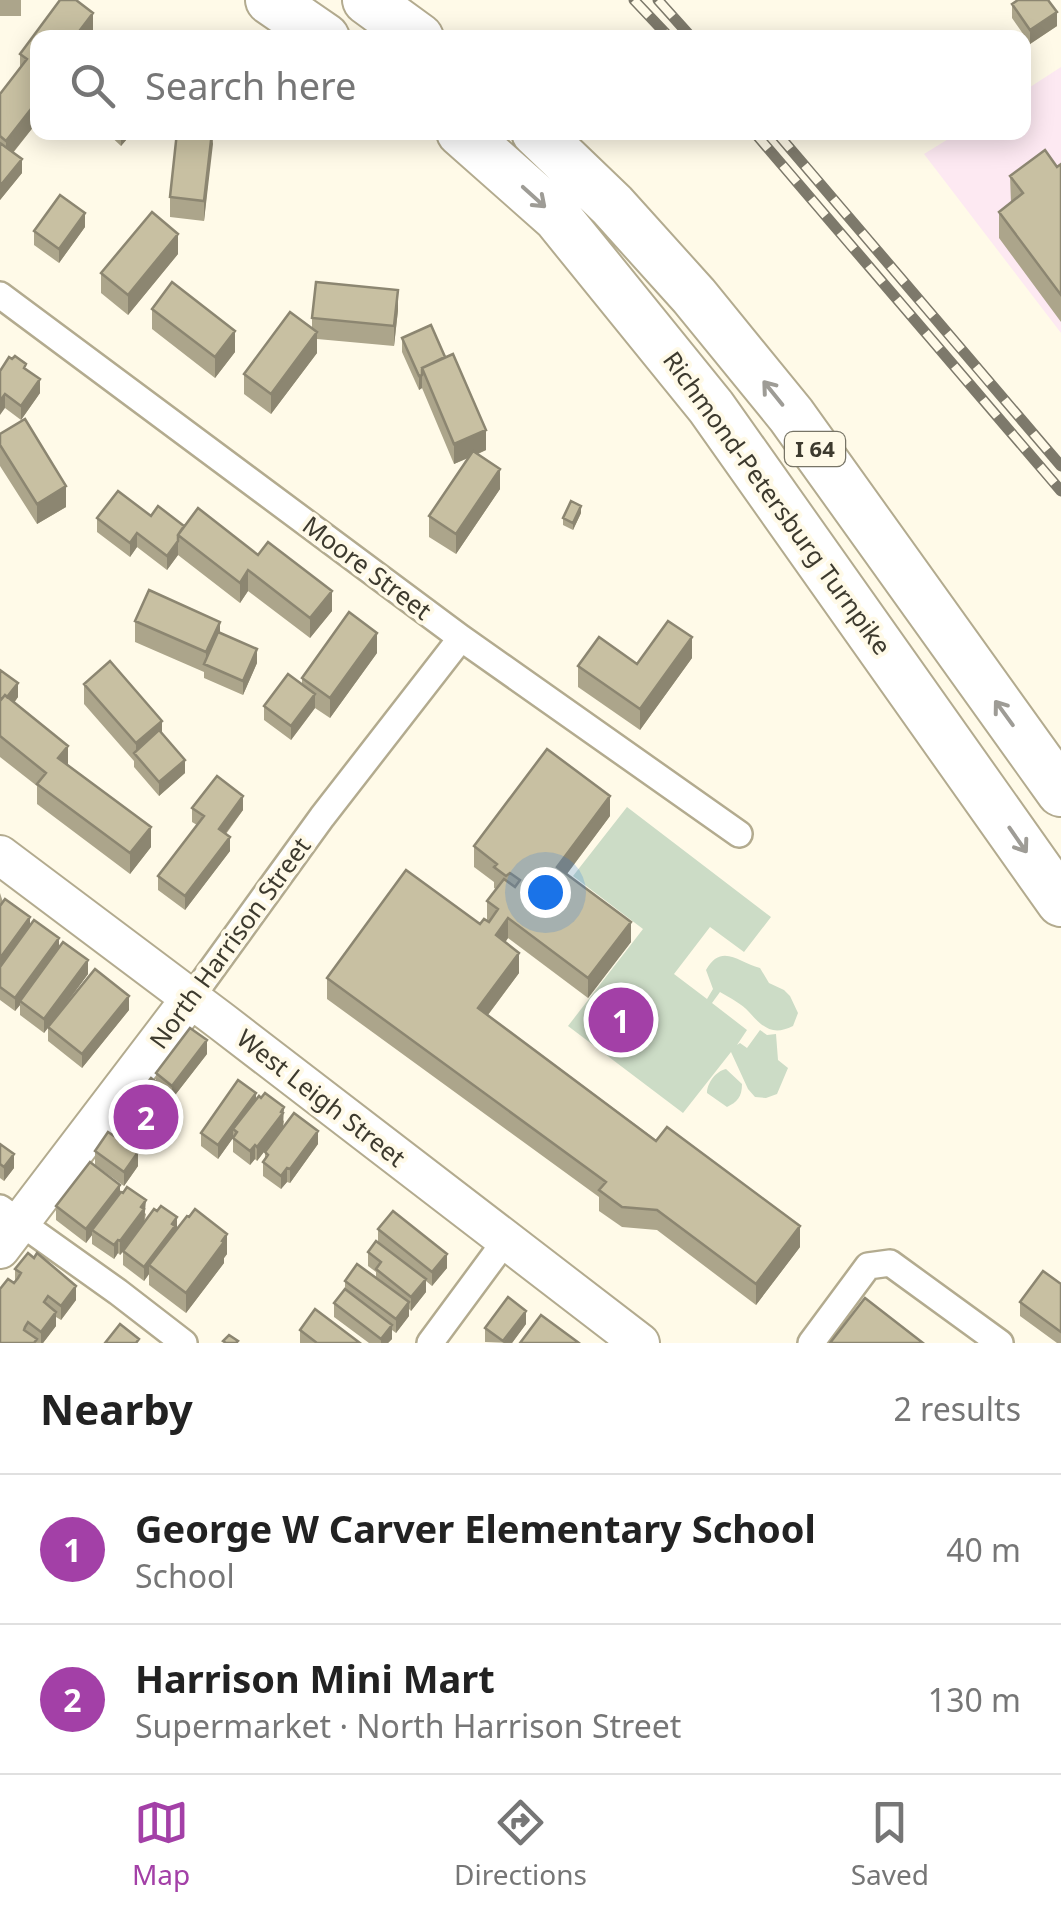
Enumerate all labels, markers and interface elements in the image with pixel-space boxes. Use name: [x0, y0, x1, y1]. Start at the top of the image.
search box: [30, 30, 1031, 140]
icon: search: [65, 58, 120, 113]
text: Search here: [145, 59, 356, 111]
one-way arrow: [521, 186, 547, 208]
street label: Richmond-Petersburg Turnpike: [656, 344, 900, 661]
one-way arrow: [762, 380, 784, 406]
road number: I 64: [785, 432, 845, 466]
street label: Moore Street: [296, 508, 439, 627]
one-way arrow: [994, 700, 1015, 727]
one-way arrow: [1007, 825, 1028, 853]
street label: North Harrison Street: [141, 830, 318, 1055]
your location: [520, 867, 571, 918]
pin: 1: [588, 982, 654, 1058]
street label: West Leigh Street: [230, 1021, 413, 1174]
pin: 2: [114, 1080, 178, 1154]
text: Nearby: [40, 1380, 193, 1437]
text: 2 results: [894, 1387, 1021, 1430]
text: George W Carver Elementary School: [135, 1502, 816, 1554]
text: 1: [63, 1528, 82, 1571]
text: 40 m: [946, 1528, 1021, 1571]
text: School: [135, 1554, 235, 1597]
text: Harrison Mini Mart: [135, 1652, 495, 1704]
text: 2: [63, 1678, 82, 1721]
text: 130 m: [928, 1678, 1021, 1721]
text: Supermarket · North Harrison Street: [135, 1704, 681, 1747]
tab: Map: [132, 1795, 190, 1893]
tab: Directions: [454, 1795, 587, 1893]
tab: Saved: [851, 1795, 929, 1893]

